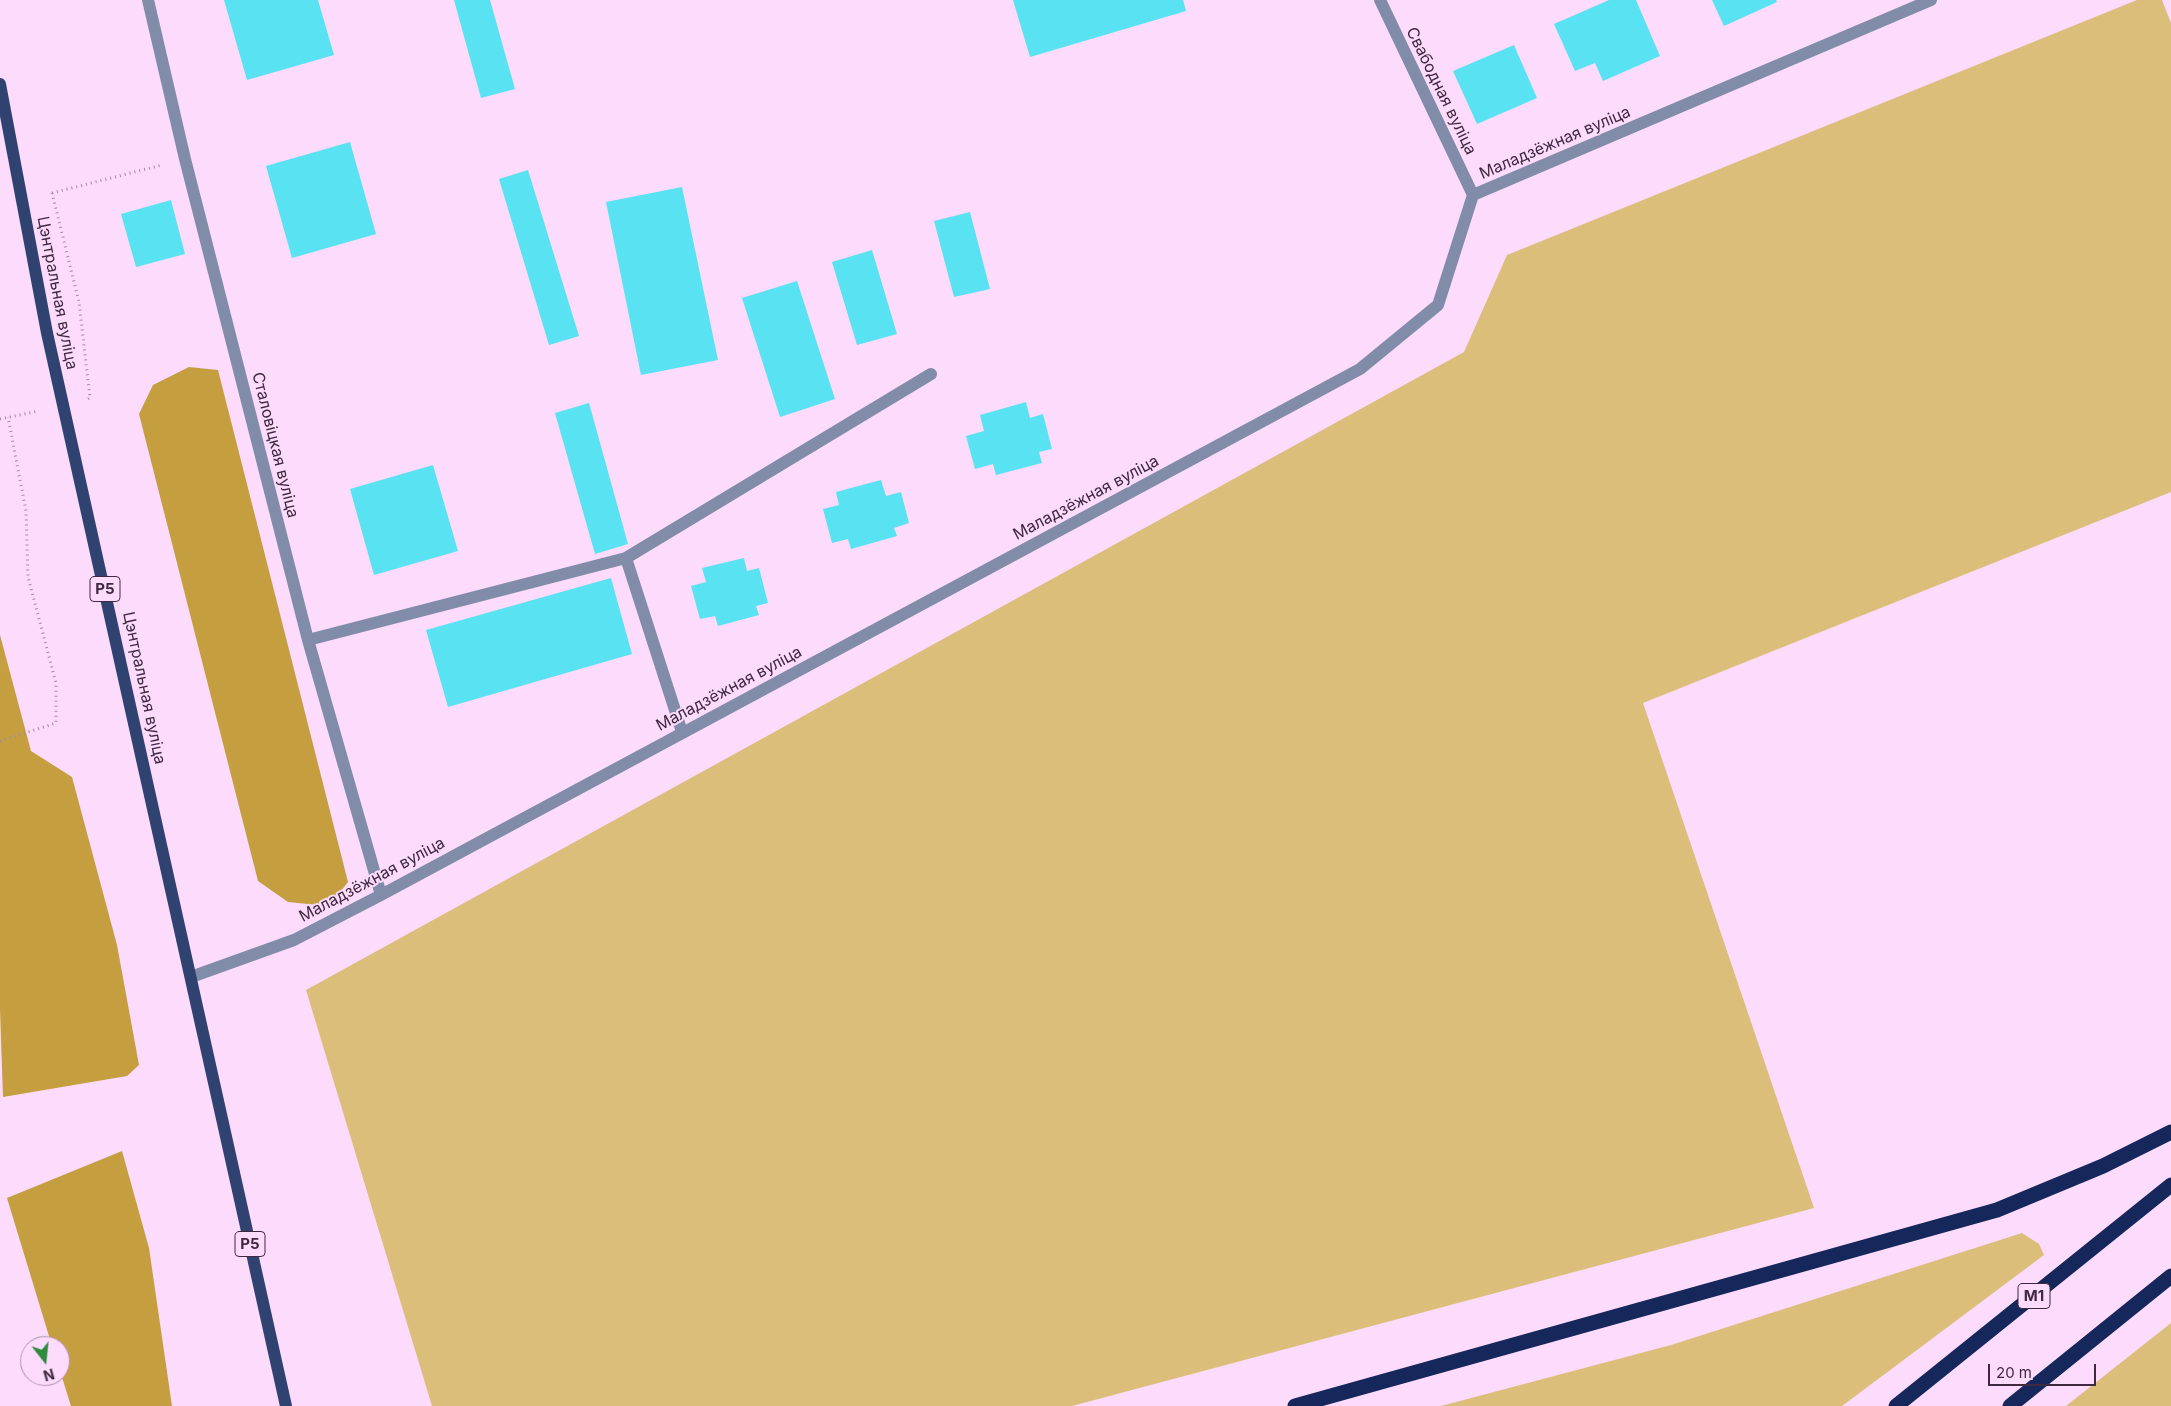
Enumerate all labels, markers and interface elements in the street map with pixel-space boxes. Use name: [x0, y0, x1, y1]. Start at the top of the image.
street label: Свабодная вуліца: [1402, 24, 1480, 158]
street label: Маладзёжная вуліца: [1477, 102, 1633, 184]
street label: Цэнтральная вуліца: [33, 215, 81, 371]
street label: Сталовіцкая вуліца: [248, 370, 302, 520]
street label: Маладзёжная вуліца: [1010, 451, 1162, 545]
road number: Р5: [90, 576, 120, 602]
street label: Цэнтральная вуліца: [118, 610, 170, 766]
street label: Маладзёжная вуліца: [653, 642, 805, 736]
street label: Маладзёжная вуліца: [296, 833, 448, 927]
road number: Р5: [235, 1232, 265, 1256]
road number: М1: [2018, 1284, 2050, 1308]
north arrow: [20, 1336, 70, 1386]
scale bar: [1991, 1354, 2098, 1386]
text: 20 m: [1996, 1363, 2032, 1382]
text: N: [42, 1365, 56, 1385]

